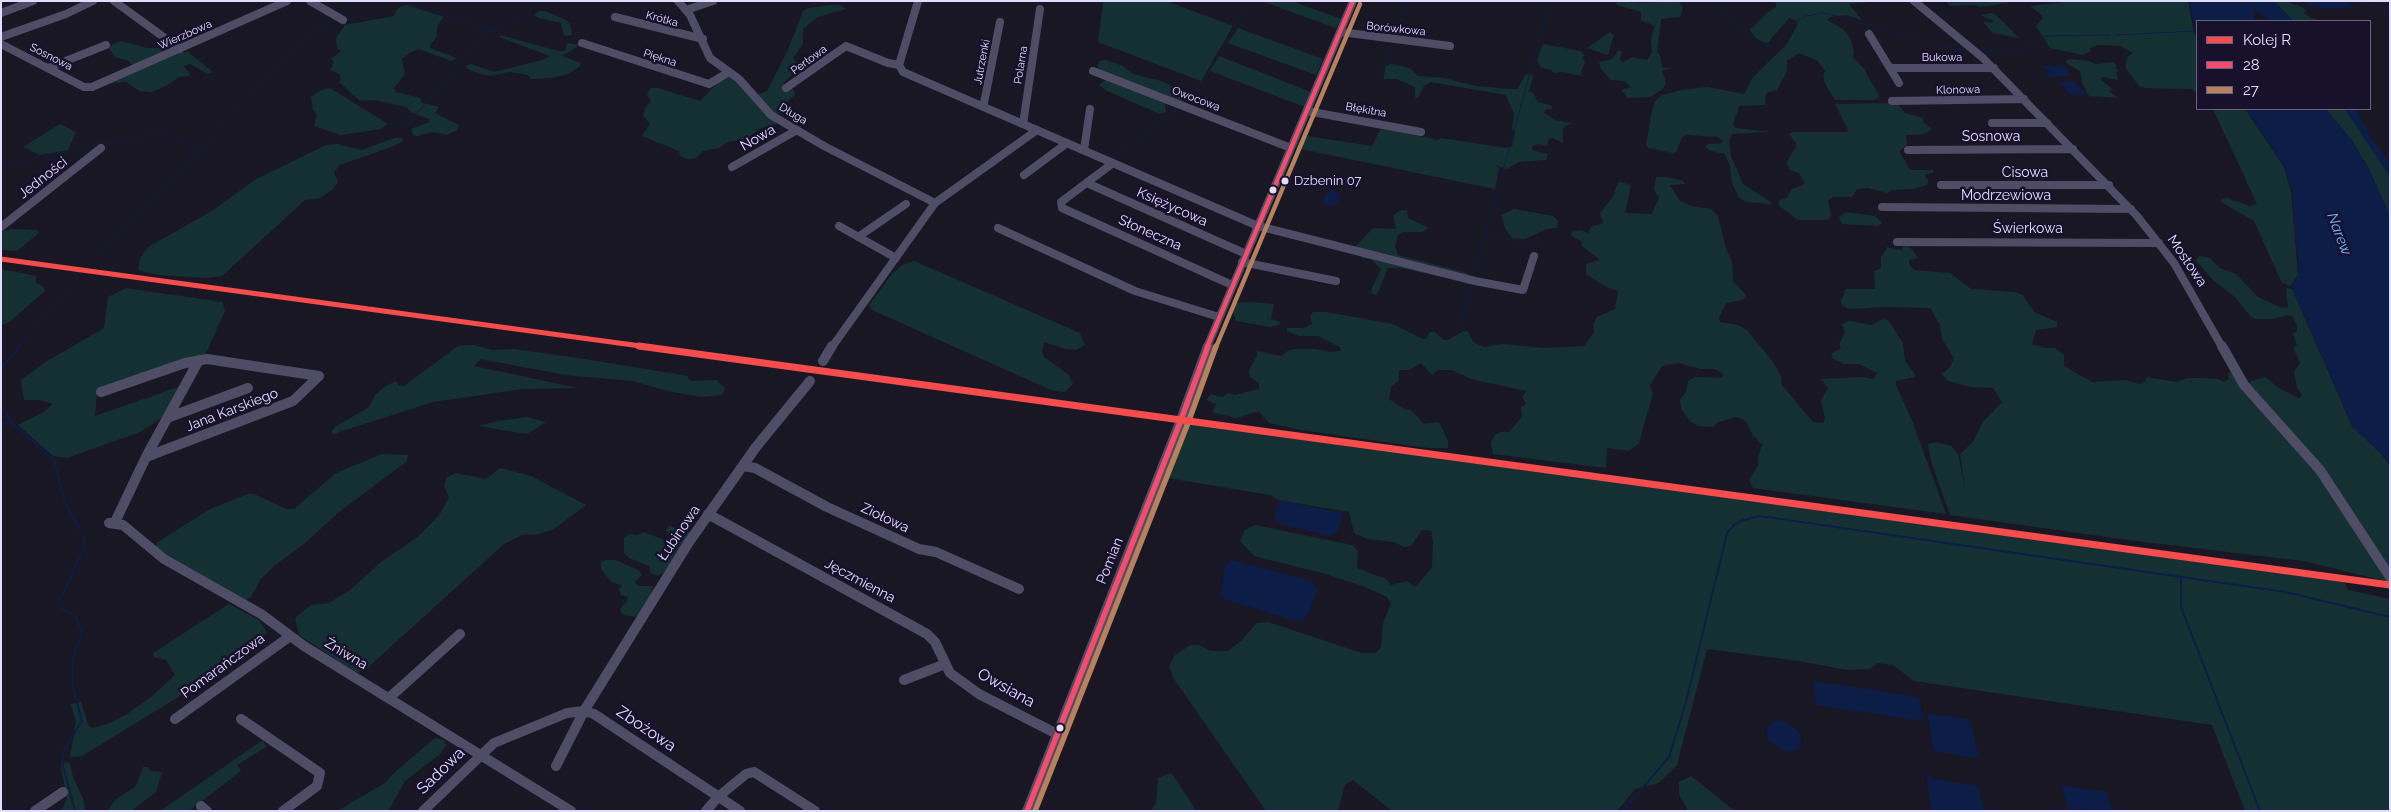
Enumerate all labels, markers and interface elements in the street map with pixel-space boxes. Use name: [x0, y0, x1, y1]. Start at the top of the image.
street label: Krótka: [644, 8, 680, 30]
street label: Wierzbowa: [156, 17, 214, 53]
street label: Borówkowa: [1366, 19, 1426, 39]
legend: [2196, 20, 2371, 110]
text: Kolej R: [2243, 31, 2291, 49]
street label: Jutrzenki: [971, 38, 993, 86]
street label: Sosnowa: [27, 41, 75, 73]
street label: Perłowa: [788, 42, 830, 78]
street label: Polarna: [1011, 45, 1031, 85]
street label: Piękna: [642, 46, 678, 70]
street label: Bukowa: [1922, 51, 1962, 65]
text: 28: [2243, 56, 2260, 74]
text: 27: [2243, 81, 2259, 99]
street label: Klonowa: [1936, 83, 1980, 97]
street label: Owocowa: [1170, 84, 1222, 114]
street label: Błękitna: [1345, 100, 1387, 120]
street label: Długa: [777, 101, 809, 127]
street label: Nowa: [738, 121, 778, 155]
street label: Sosnowa: [1962, 129, 2020, 145]
street label: Jedności: [15, 154, 71, 202]
street label: Cisowa: [2002, 165, 2048, 181]
place label: Dzbenin 07: [1294, 173, 1361, 189]
marker: Dzbenin 07: [1280, 176, 1290, 186]
street label: Księżycowa: [1134, 184, 1210, 230]
unlabelled marker: [1268, 185, 1278, 195]
street label: Modrzewiowa: [1961, 188, 2051, 204]
water label: Narew: [2323, 210, 2355, 258]
street label: Słoneczna: [1116, 212, 1184, 254]
street label: Świerkowa: [1993, 221, 2063, 237]
street label: Mostowa: [2164, 232, 2210, 290]
street label: Jana Karskiego: [183, 385, 281, 435]
street label: Ziołowa: [858, 500, 912, 536]
street label: Łubinowa: [654, 502, 704, 564]
street label: Pomian: [1093, 535, 1127, 587]
street label: Jęczmienna: [822, 555, 898, 607]
street label: Pomarańczowa: [178, 630, 268, 702]
street label: Żniwna: [321, 635, 371, 673]
street label: Owsiana: [974, 664, 1038, 712]
street label: Zbożowa: [613, 702, 679, 756]
unlabelled marker: [1055, 723, 1065, 733]
street label: Sadowa: [413, 744, 469, 798]

